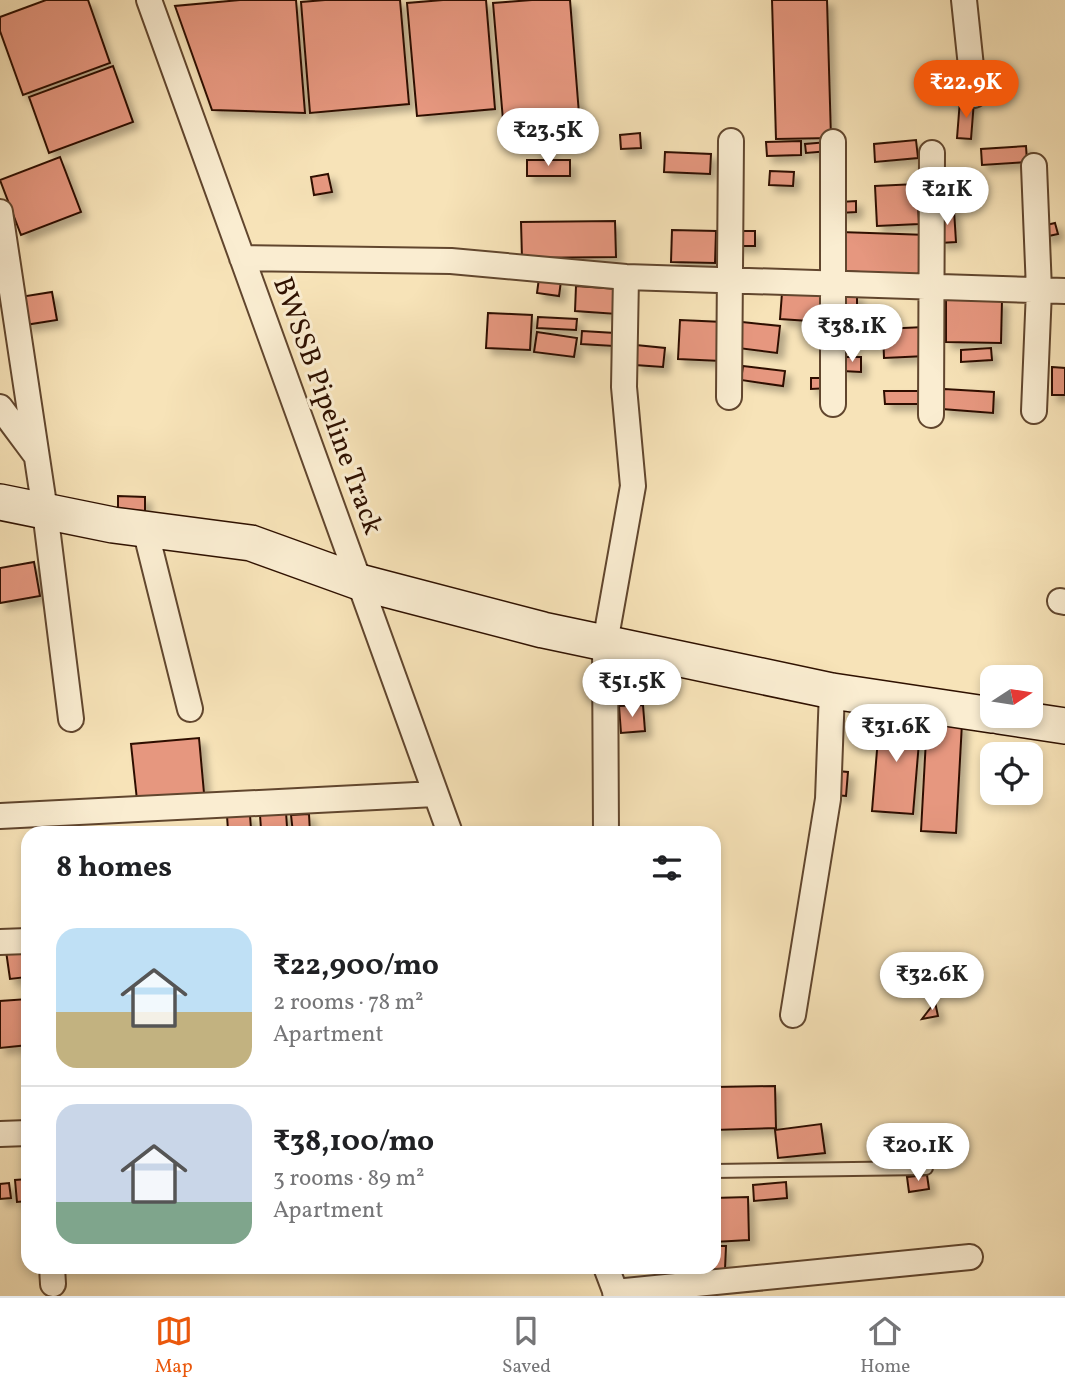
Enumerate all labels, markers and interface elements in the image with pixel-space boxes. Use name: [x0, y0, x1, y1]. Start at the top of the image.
pin: ₹22.9K: [909, 60, 1023, 120]
text: ₹22.9K: [930, 67, 1002, 99]
pin: ₹23.5K: [491, 108, 605, 168]
text: ₹23.5K: [513, 115, 583, 147]
pin: ₹21K: [906, 168, 988, 227]
text: ₹21K: [922, 174, 972, 206]
street label: BWSSB Pipeline Track: [262, 272, 392, 540]
pin: ₹38.1K: [795, 304, 909, 364]
text: ₹38.1K: [817, 311, 887, 343]
pin: ₹51.5K: [575, 660, 689, 719]
north arrow: [980, 665, 1043, 728]
map controls: [980, 665, 1043, 805]
text: ₹51.5K: [598, 666, 666, 698]
pin: ₹31.6K: [839, 704, 953, 764]
text: ₹31.6K: [861, 711, 931, 743]
button: locate: [980, 742, 1043, 805]
text: 8 homes: [56, 847, 172, 889]
icon: filters: [648, 849, 686, 887]
text: ₹22,900/mo: [273, 945, 439, 987]
pin: ₹32.6K: [875, 953, 989, 1012]
icon: home: [112, 956, 196, 1040]
text: ₹32.6K: [896, 959, 968, 991]
text: 2 rooms · 78 m²: [273, 987, 424, 1019]
text: Apartment: [273, 1019, 384, 1051]
text: ₹38,100/mo: [273, 1121, 434, 1163]
pin: ₹20.1K: [861, 1124, 975, 1183]
text: ₹20.1K: [882, 1130, 954, 1162]
icon: home: [112, 1132, 196, 1216]
text: 3 rooms · 89 m²: [273, 1163, 425, 1195]
text: Apartment: [273, 1195, 384, 1227]
tab: Map: [155, 1312, 193, 1380]
tab: Saved: [502, 1312, 551, 1380]
tab: Home: [860, 1312, 910, 1380]

